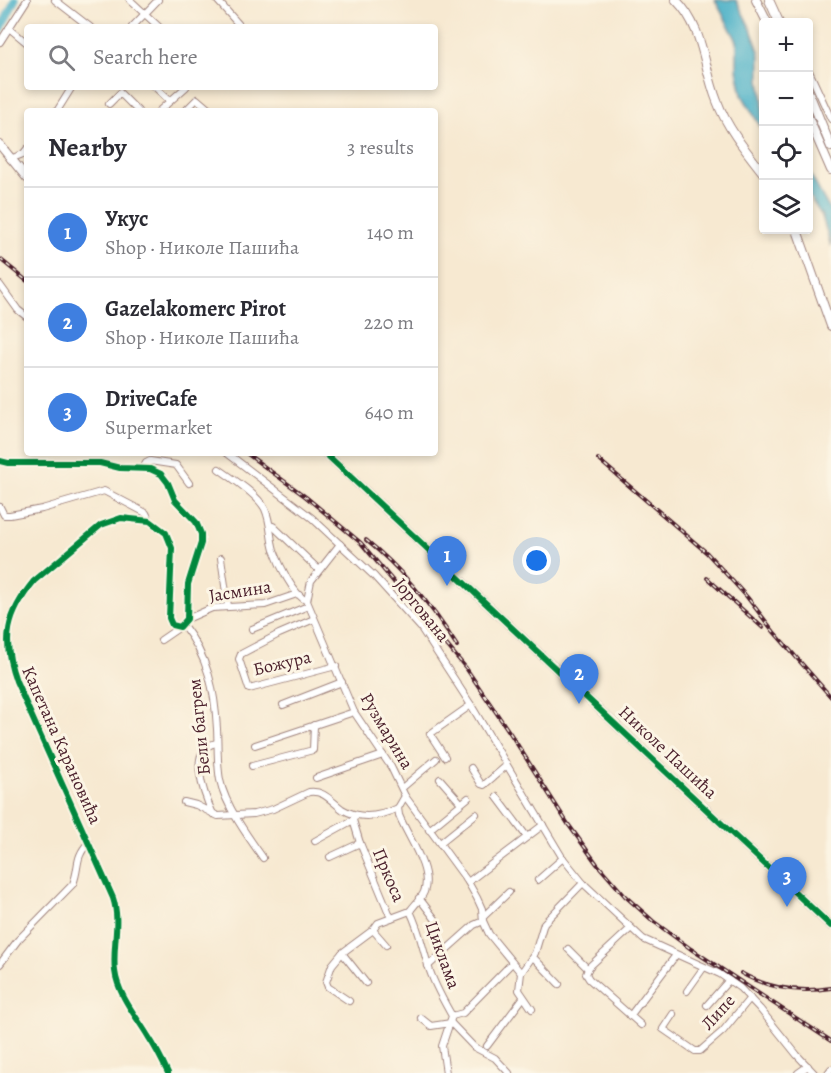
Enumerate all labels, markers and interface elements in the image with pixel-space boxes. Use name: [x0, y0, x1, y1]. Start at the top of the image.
map controls: [759, 18, 813, 234]
button: +: [759, 18, 813, 72]
search box: [24, 24, 438, 90]
icon: search: [45, 41, 78, 74]
text: Search here: [93, 42, 198, 72]
button: −: [759, 72, 813, 126]
button: locate: [759, 126, 813, 180]
text: Nearby: [48, 130, 127, 165]
text: 3 results: [347, 134, 414, 161]
button: layers: [759, 180, 813, 234]
text: Укус: [105, 204, 149, 234]
text: 1: [64, 219, 71, 246]
text: 140 m: [367, 219, 414, 246]
text: Shop · Николе Пашића: [105, 234, 299, 261]
text: Gazelakomerc Pirot: [105, 294, 286, 324]
text: 2: [63, 309, 72, 336]
text: 220 m: [364, 309, 414, 336]
text: Shop · Николе Пашића: [105, 324, 299, 351]
text: DriveCafe: [105, 384, 197, 414]
text: 3: [63, 399, 72, 426]
text: 640 m: [364, 399, 414, 426]
text: Supermarket: [105, 414, 212, 441]
pin: 1: [428, 536, 466, 586]
your location: [522, 546, 551, 575]
street label: Јоргована: [389, 573, 456, 648]
street label: Јасмина: [207, 574, 274, 608]
street label: Божура: [251, 645, 314, 681]
pin: 2: [560, 654, 598, 704]
street label: Капетана Карановића: [16, 662, 108, 828]
street label: Бели багрем: [182, 678, 216, 776]
street label: Рузмарина: [355, 688, 420, 774]
street label: Николе Пашића: [613, 700, 723, 804]
street label: Пркоса: [367, 844, 411, 906]
pin: 3: [768, 858, 806, 907]
street label: Циклама: [420, 918, 467, 993]
street label: Липе: [696, 989, 740, 1035]

